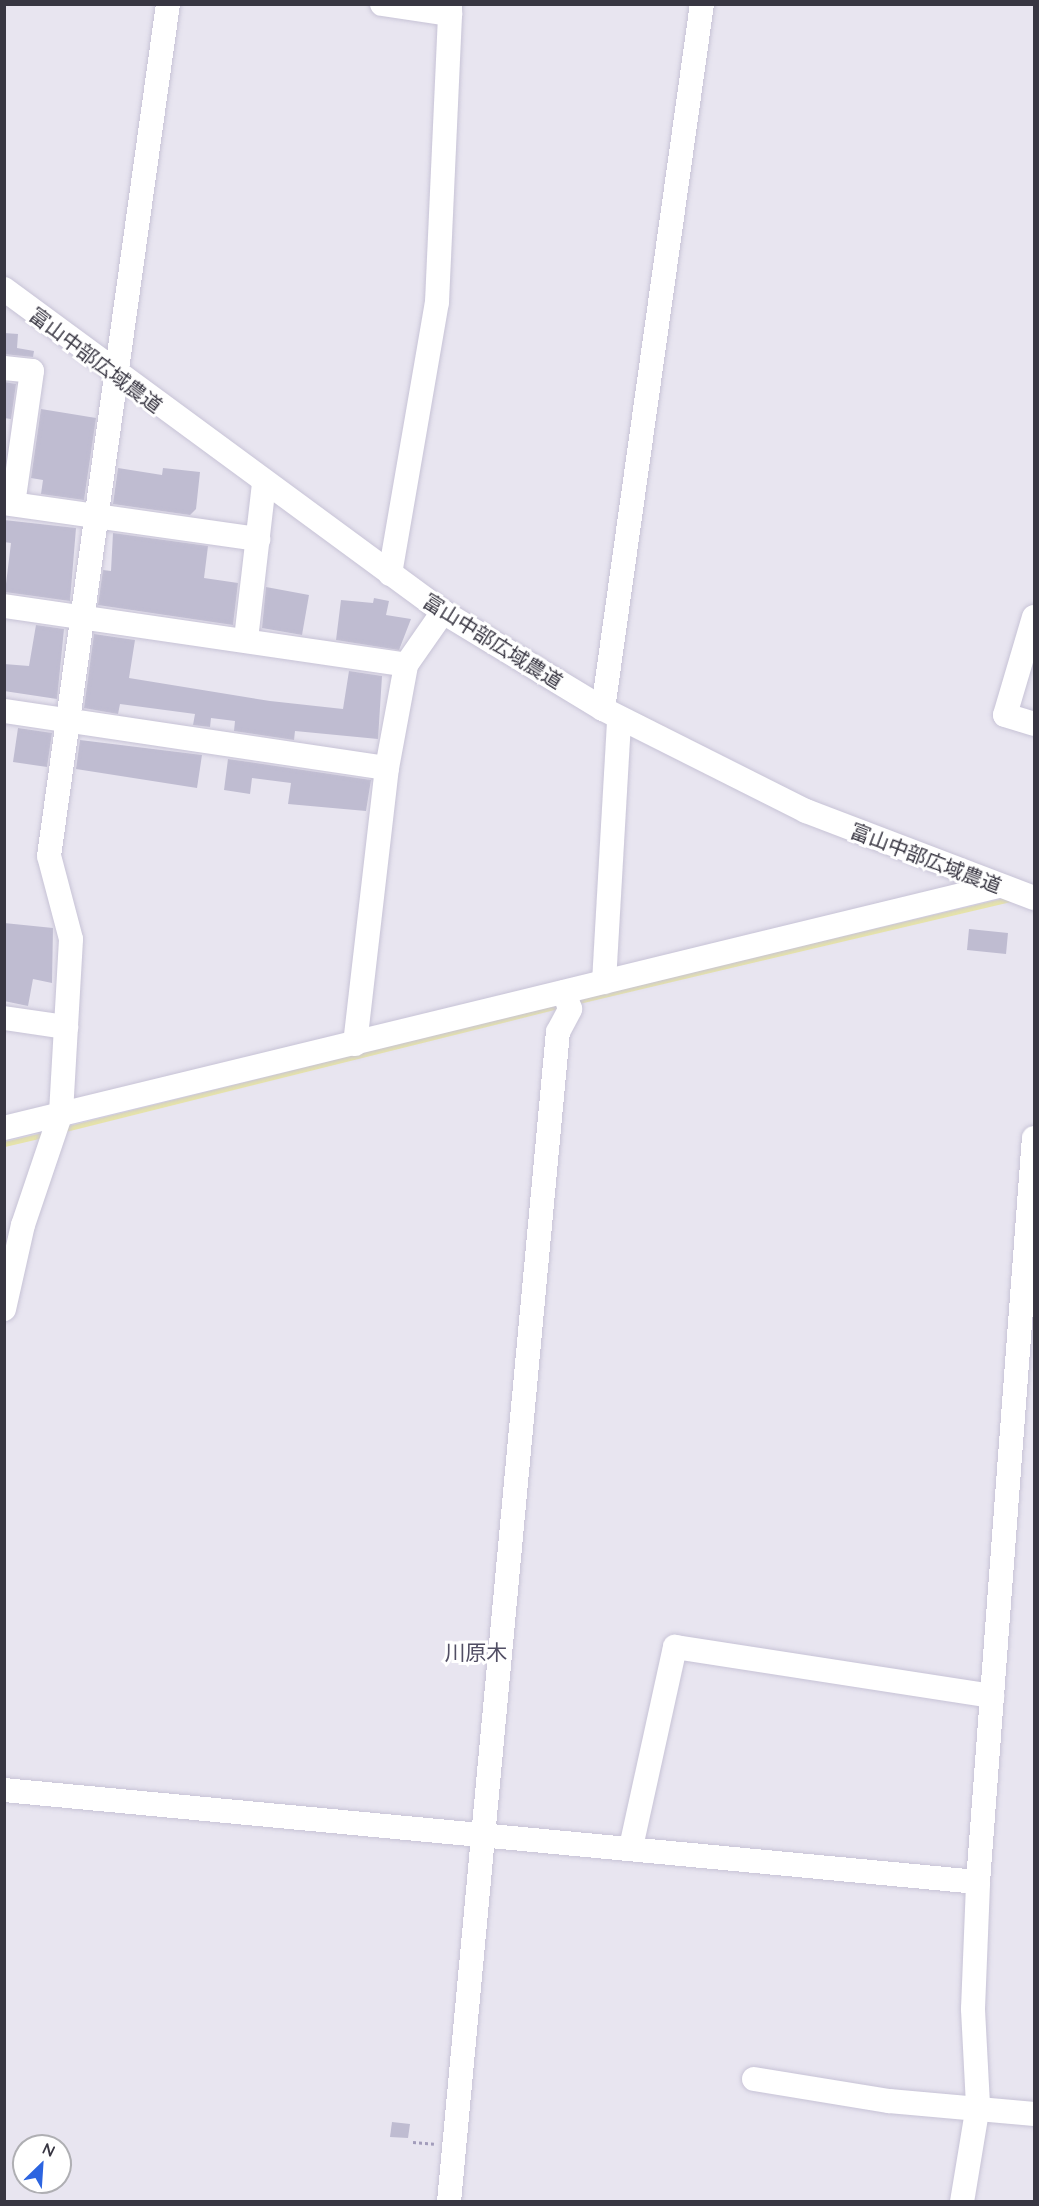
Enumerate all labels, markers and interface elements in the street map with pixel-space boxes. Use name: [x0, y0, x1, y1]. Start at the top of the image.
street label: 富山中部広域農道: [25, 302, 167, 418]
street label: 富山中部広域農道: [419, 588, 567, 694]
street label: 富山中部広域農道: [847, 818, 1005, 898]
district label: 川原木: [445, 1639, 507, 1665]
north arrow: [12, 2134, 72, 2194]
text: N: [39, 2138, 58, 2161]

